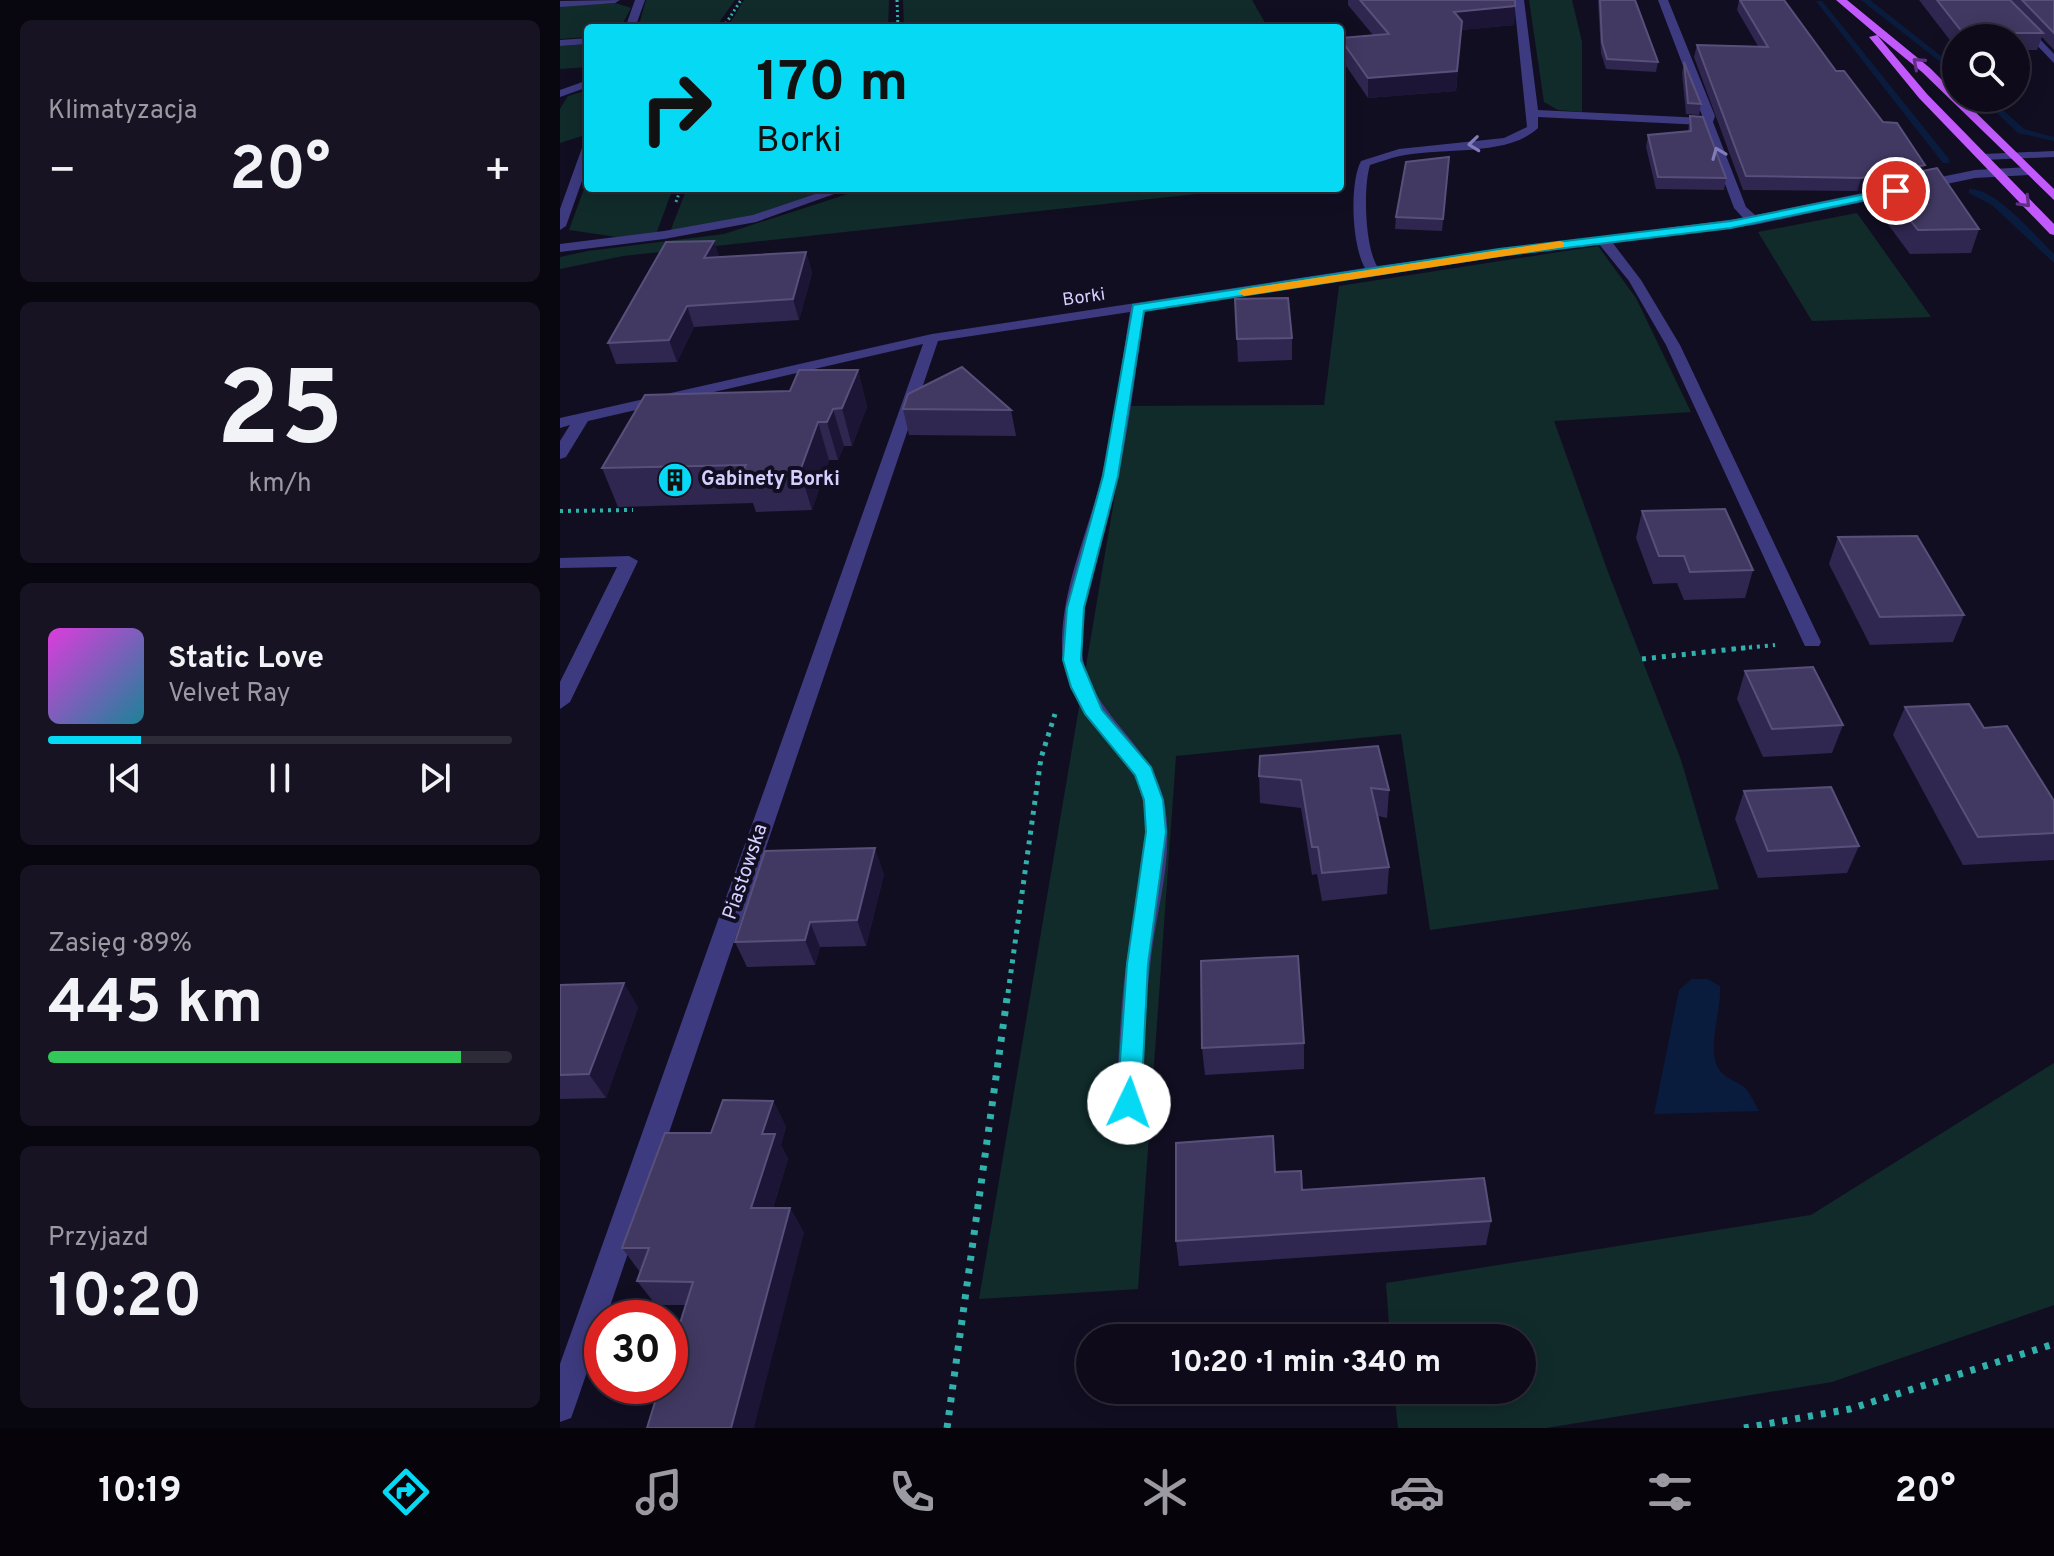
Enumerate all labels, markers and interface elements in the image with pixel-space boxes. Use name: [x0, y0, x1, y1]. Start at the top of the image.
map controls: [1942, 24, 2030, 112]
button: search: [1942, 24, 2030, 112]
text: 170 m: [756, 50, 908, 120]
icon: right: [624, 56, 728, 160]
one-way arrow: [1913, 58, 1927, 73]
text: Klimatyzacja: [48, 95, 197, 128]
text: Borki: [756, 119, 842, 165]
text: 20°: [229, 135, 331, 211]
one-way arrow: [1467, 136, 1480, 153]
text: −: [48, 145, 76, 201]
text: +: [484, 145, 512, 201]
one-way arrow: [1712, 147, 1728, 161]
pin: [1862, 157, 1930, 225]
icon: arrive: [1874, 169, 1918, 213]
one-way arrow: [2016, 193, 2030, 207]
street label: Borki: [1061, 284, 1107, 312]
text: 25: [216, 350, 344, 482]
building icon: Gabinety Borki: [656, 461, 694, 499]
place label: Gabinety Borki: [701, 467, 840, 493]
text: km/h: [248, 468, 312, 501]
text: Static Love: [168, 641, 324, 678]
text: Velvet Ray: [168, 678, 291, 711]
icon: previous: [103, 756, 147, 800]
icon: pause: [258, 756, 302, 800]
icon: next: [413, 756, 457, 800]
street label: Piastowska: [717, 821, 775, 923]
text: Zasięg · 89%: [48, 928, 192, 961]
text: 445 km: [48, 968, 263, 1044]
position arrow: [1087, 1061, 1171, 1145]
text: Przyjazd: [48, 1222, 149, 1255]
text: 10:20: [48, 1262, 202, 1338]
speed limit sign: 30: [584, 1300, 688, 1404]
text: 10:20 · 1 min · 340 m: [1171, 1345, 1441, 1382]
icon: directions: [378, 1464, 434, 1520]
icon: music: [631, 1464, 687, 1520]
icon: phone: [884, 1464, 940, 1520]
icon: climate: [1137, 1464, 1193, 1520]
icon: car: [1389, 1464, 1445, 1520]
icon: filters: [1642, 1464, 1698, 1520]
text: 10:19: [98, 1469, 182, 1515]
text: 20°: [1895, 1469, 1956, 1515]

